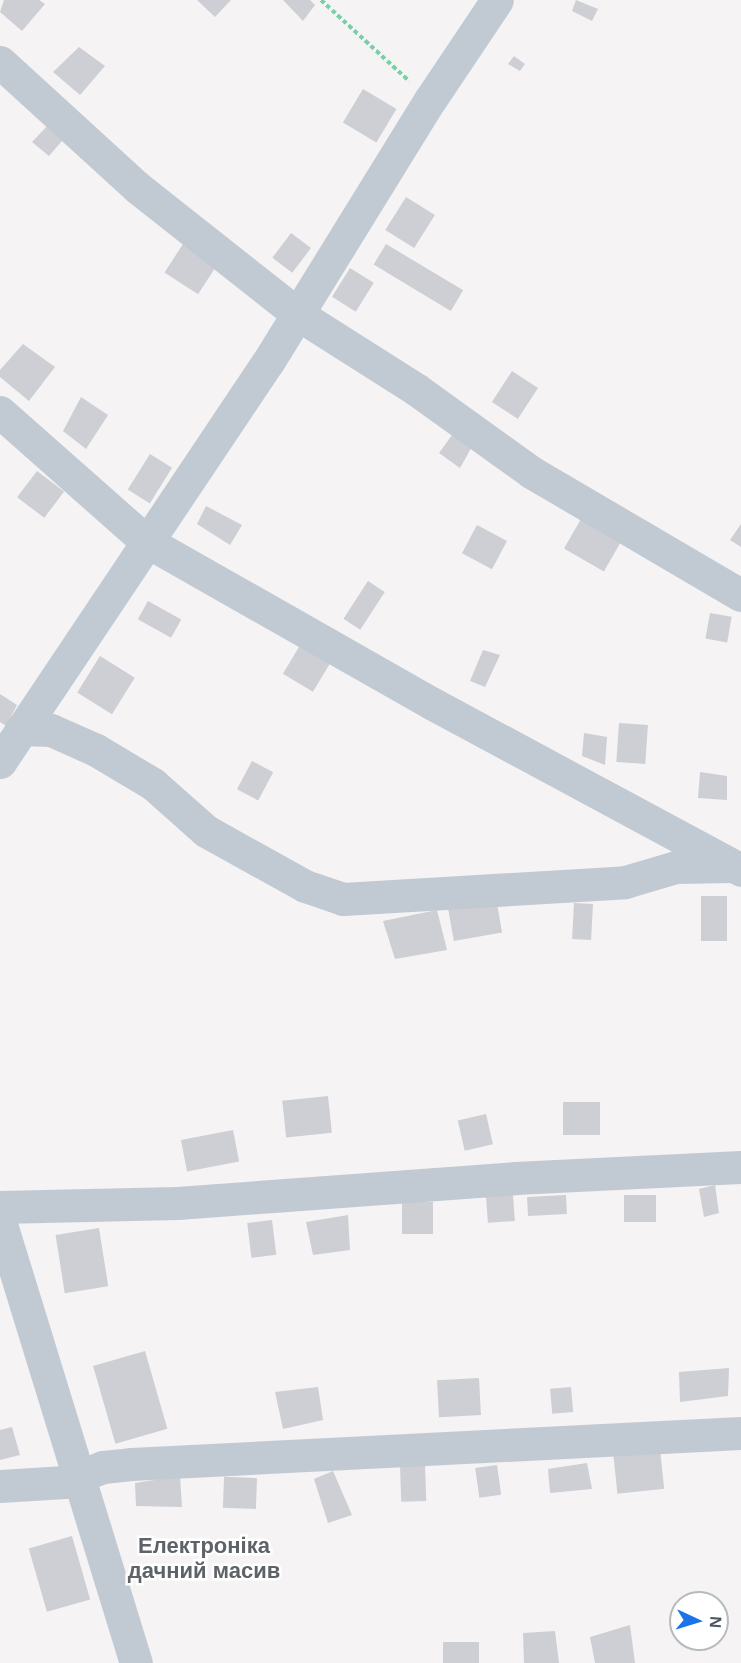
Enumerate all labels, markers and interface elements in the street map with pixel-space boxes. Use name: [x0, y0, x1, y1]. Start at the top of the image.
district label: Електроніка дачний масив: [128, 1532, 280, 1584]
north arrow: [669, 1591, 729, 1651]
text: N: [707, 1616, 724, 1629]

